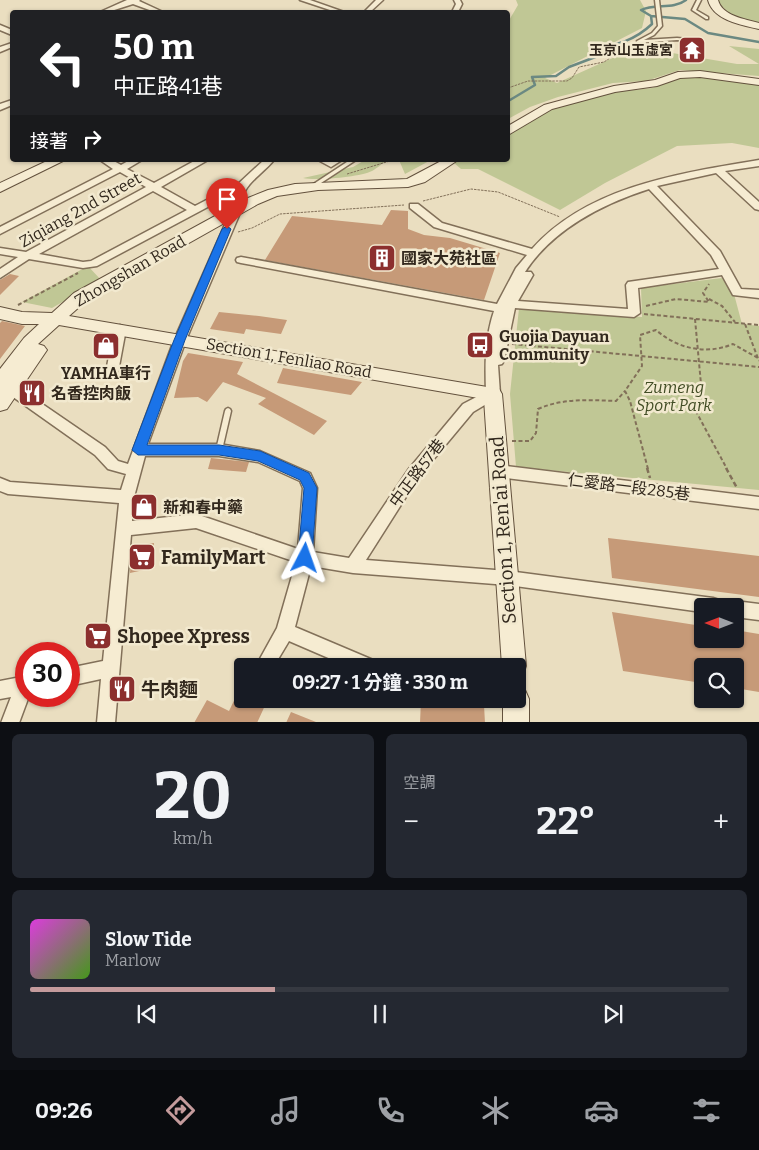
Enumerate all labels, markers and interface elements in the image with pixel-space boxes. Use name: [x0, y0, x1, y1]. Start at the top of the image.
text: 50 m: [113, 26, 194, 68]
icon: left: [30, 30, 95, 95]
temple icon: 玉京山玉虛宮: [677, 35, 707, 65]
place label: 玉京山玉虛宮: [589, 42, 673, 59]
text: 中正路41巷: [113, 73, 223, 100]
icon: right: [78, 125, 106, 153]
text: 接著: [30, 130, 68, 153]
street label: Ziqiang 2nd Street: [16, 169, 144, 251]
pin: [206, 178, 248, 229]
icon: arrive: [213, 185, 241, 213]
street label: Zhongshan Road: [71, 231, 189, 311]
building icon: 國家大苑社區: [367, 243, 397, 273]
place label: 國家大苑社區: [401, 249, 497, 268]
place label: Guojia Dayuan Community: [499, 327, 610, 364]
bus stop icon: Guojia Dayuan Community: [465, 330, 495, 360]
shop icon: YAMHA車行: [91, 331, 121, 361]
street label: Section 1, Fenliao Road: [205, 334, 374, 382]
place label: YAMHA車行: [61, 364, 151, 383]
restaurant icon: 名香控肉飯: [17, 378, 47, 408]
park label: Zumeng Sport Park: [636, 378, 712, 415]
place label: 名香控肉飯: [51, 384, 131, 403]
street label: 中正路57巷: [385, 435, 449, 511]
street label: Section 1, Ren'ai Road: [485, 435, 521, 625]
street label: 仁愛路一段285巷: [567, 470, 691, 504]
shop icon: 新和春中藥: [129, 492, 159, 522]
place label: 新和春中藥: [163, 498, 243, 517]
position arrow: [278, 531, 330, 583]
supermarket icon: FamilyMart: [127, 542, 157, 572]
place label: FamilyMart: [161, 546, 266, 569]
north arrow: [694, 598, 744, 648]
map controls: [694, 598, 744, 708]
supermarket icon: Shopee Xpress: [83, 621, 113, 651]
place label: Shopee Xpress: [117, 625, 250, 648]
speed limit sign: 30: [15, 642, 80, 707]
button: search: [694, 658, 744, 708]
text: 09:27 · 1 分鐘 · 330 m: [292, 671, 468, 694]
restaurant icon: 牛肉麵: [107, 674, 137, 704]
place label: 牛肉麵: [141, 678, 198, 701]
text: 20: [154, 757, 232, 835]
text: 空調: [404, 773, 436, 792]
text: 22°: [536, 798, 596, 844]
text: −: [404, 805, 419, 838]
text: +: [713, 805, 729, 838]
text: km/h: [173, 829, 213, 848]
text: Slow Tide: [105, 928, 192, 951]
text: Marlow: [105, 951, 161, 970]
icon: previous: [133, 1000, 161, 1028]
icon: pause: [366, 1000, 394, 1028]
icon: next: [599, 1000, 627, 1028]
icon: directions: [163, 1093, 198, 1128]
icon: music: [268, 1093, 303, 1128]
icon: phone: [373, 1093, 408, 1128]
icon: climate: [478, 1093, 513, 1128]
icon: car: [584, 1093, 619, 1128]
icon: filters: [689, 1093, 724, 1128]
text: 09:26: [35, 1097, 93, 1124]

